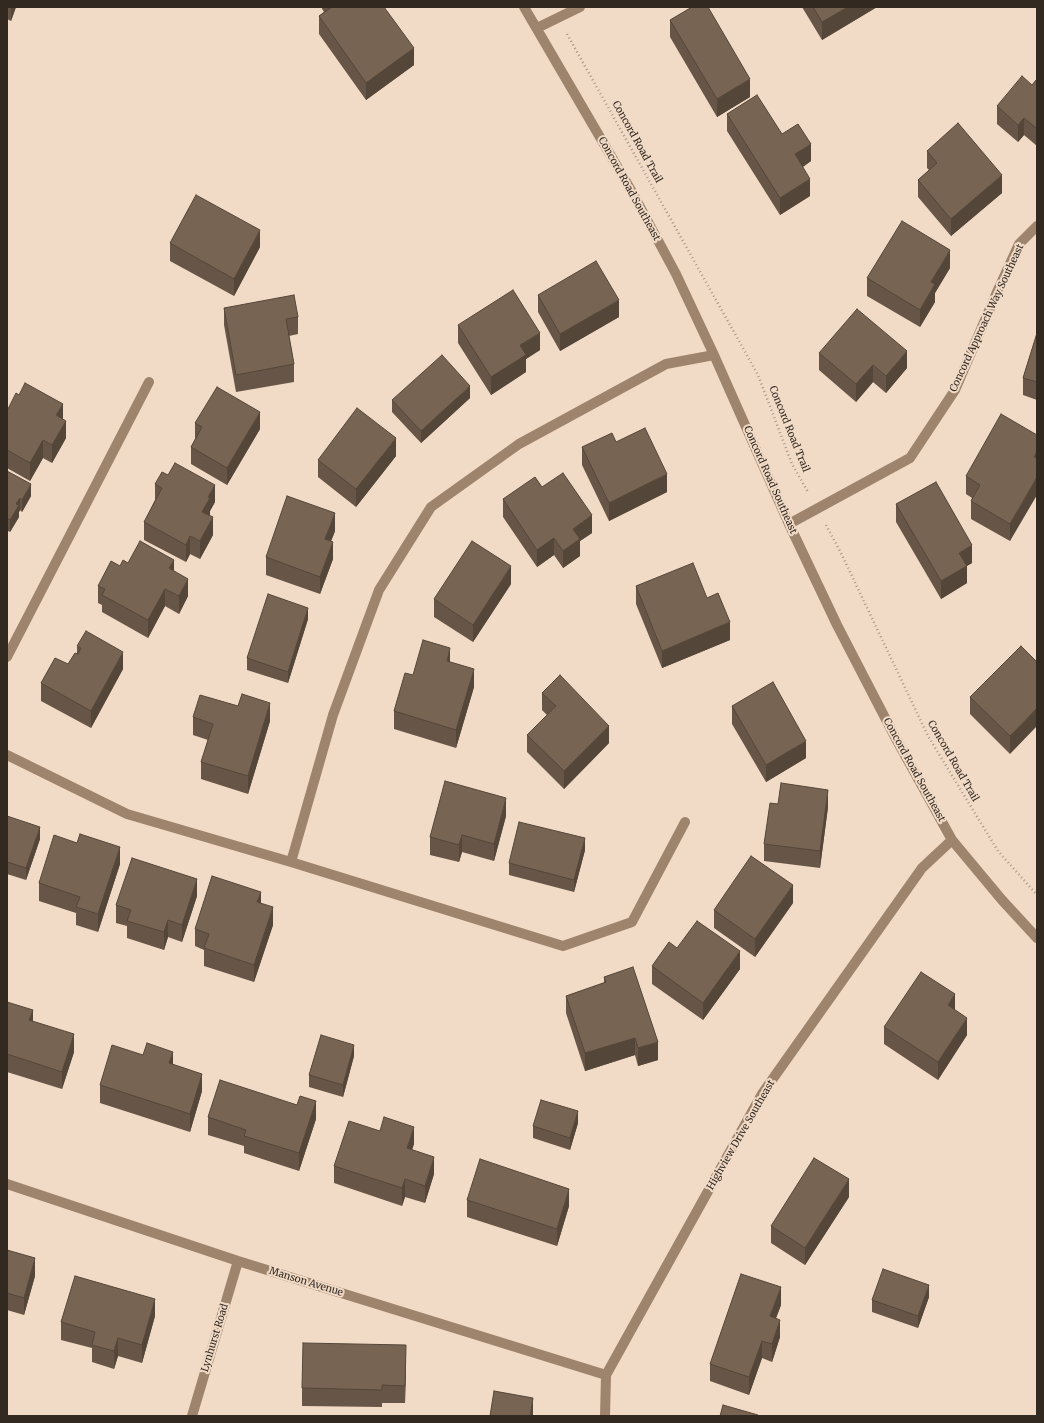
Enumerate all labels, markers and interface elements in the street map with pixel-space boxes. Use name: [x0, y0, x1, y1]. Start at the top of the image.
street label: Concord Road Trail: [609, 99, 665, 185]
street label: Concord Road Southeast: [595, 135, 663, 243]
street label: Concord Approach Way Southeast: [947, 242, 1027, 394]
street label: Concord Road Trail: [766, 384, 812, 474]
street label: Concord Road Southeast: [741, 424, 799, 536]
street label: Concord Road Southeast: [880, 716, 948, 824]
street label: Concord Road Trail: [925, 718, 981, 804]
street label: Highview Drive Southeast: [705, 1078, 777, 1192]
street label: Manson Avenue: [268, 1265, 344, 1299]
street label: Lynhurst Road: [199, 1303, 231, 1373]

